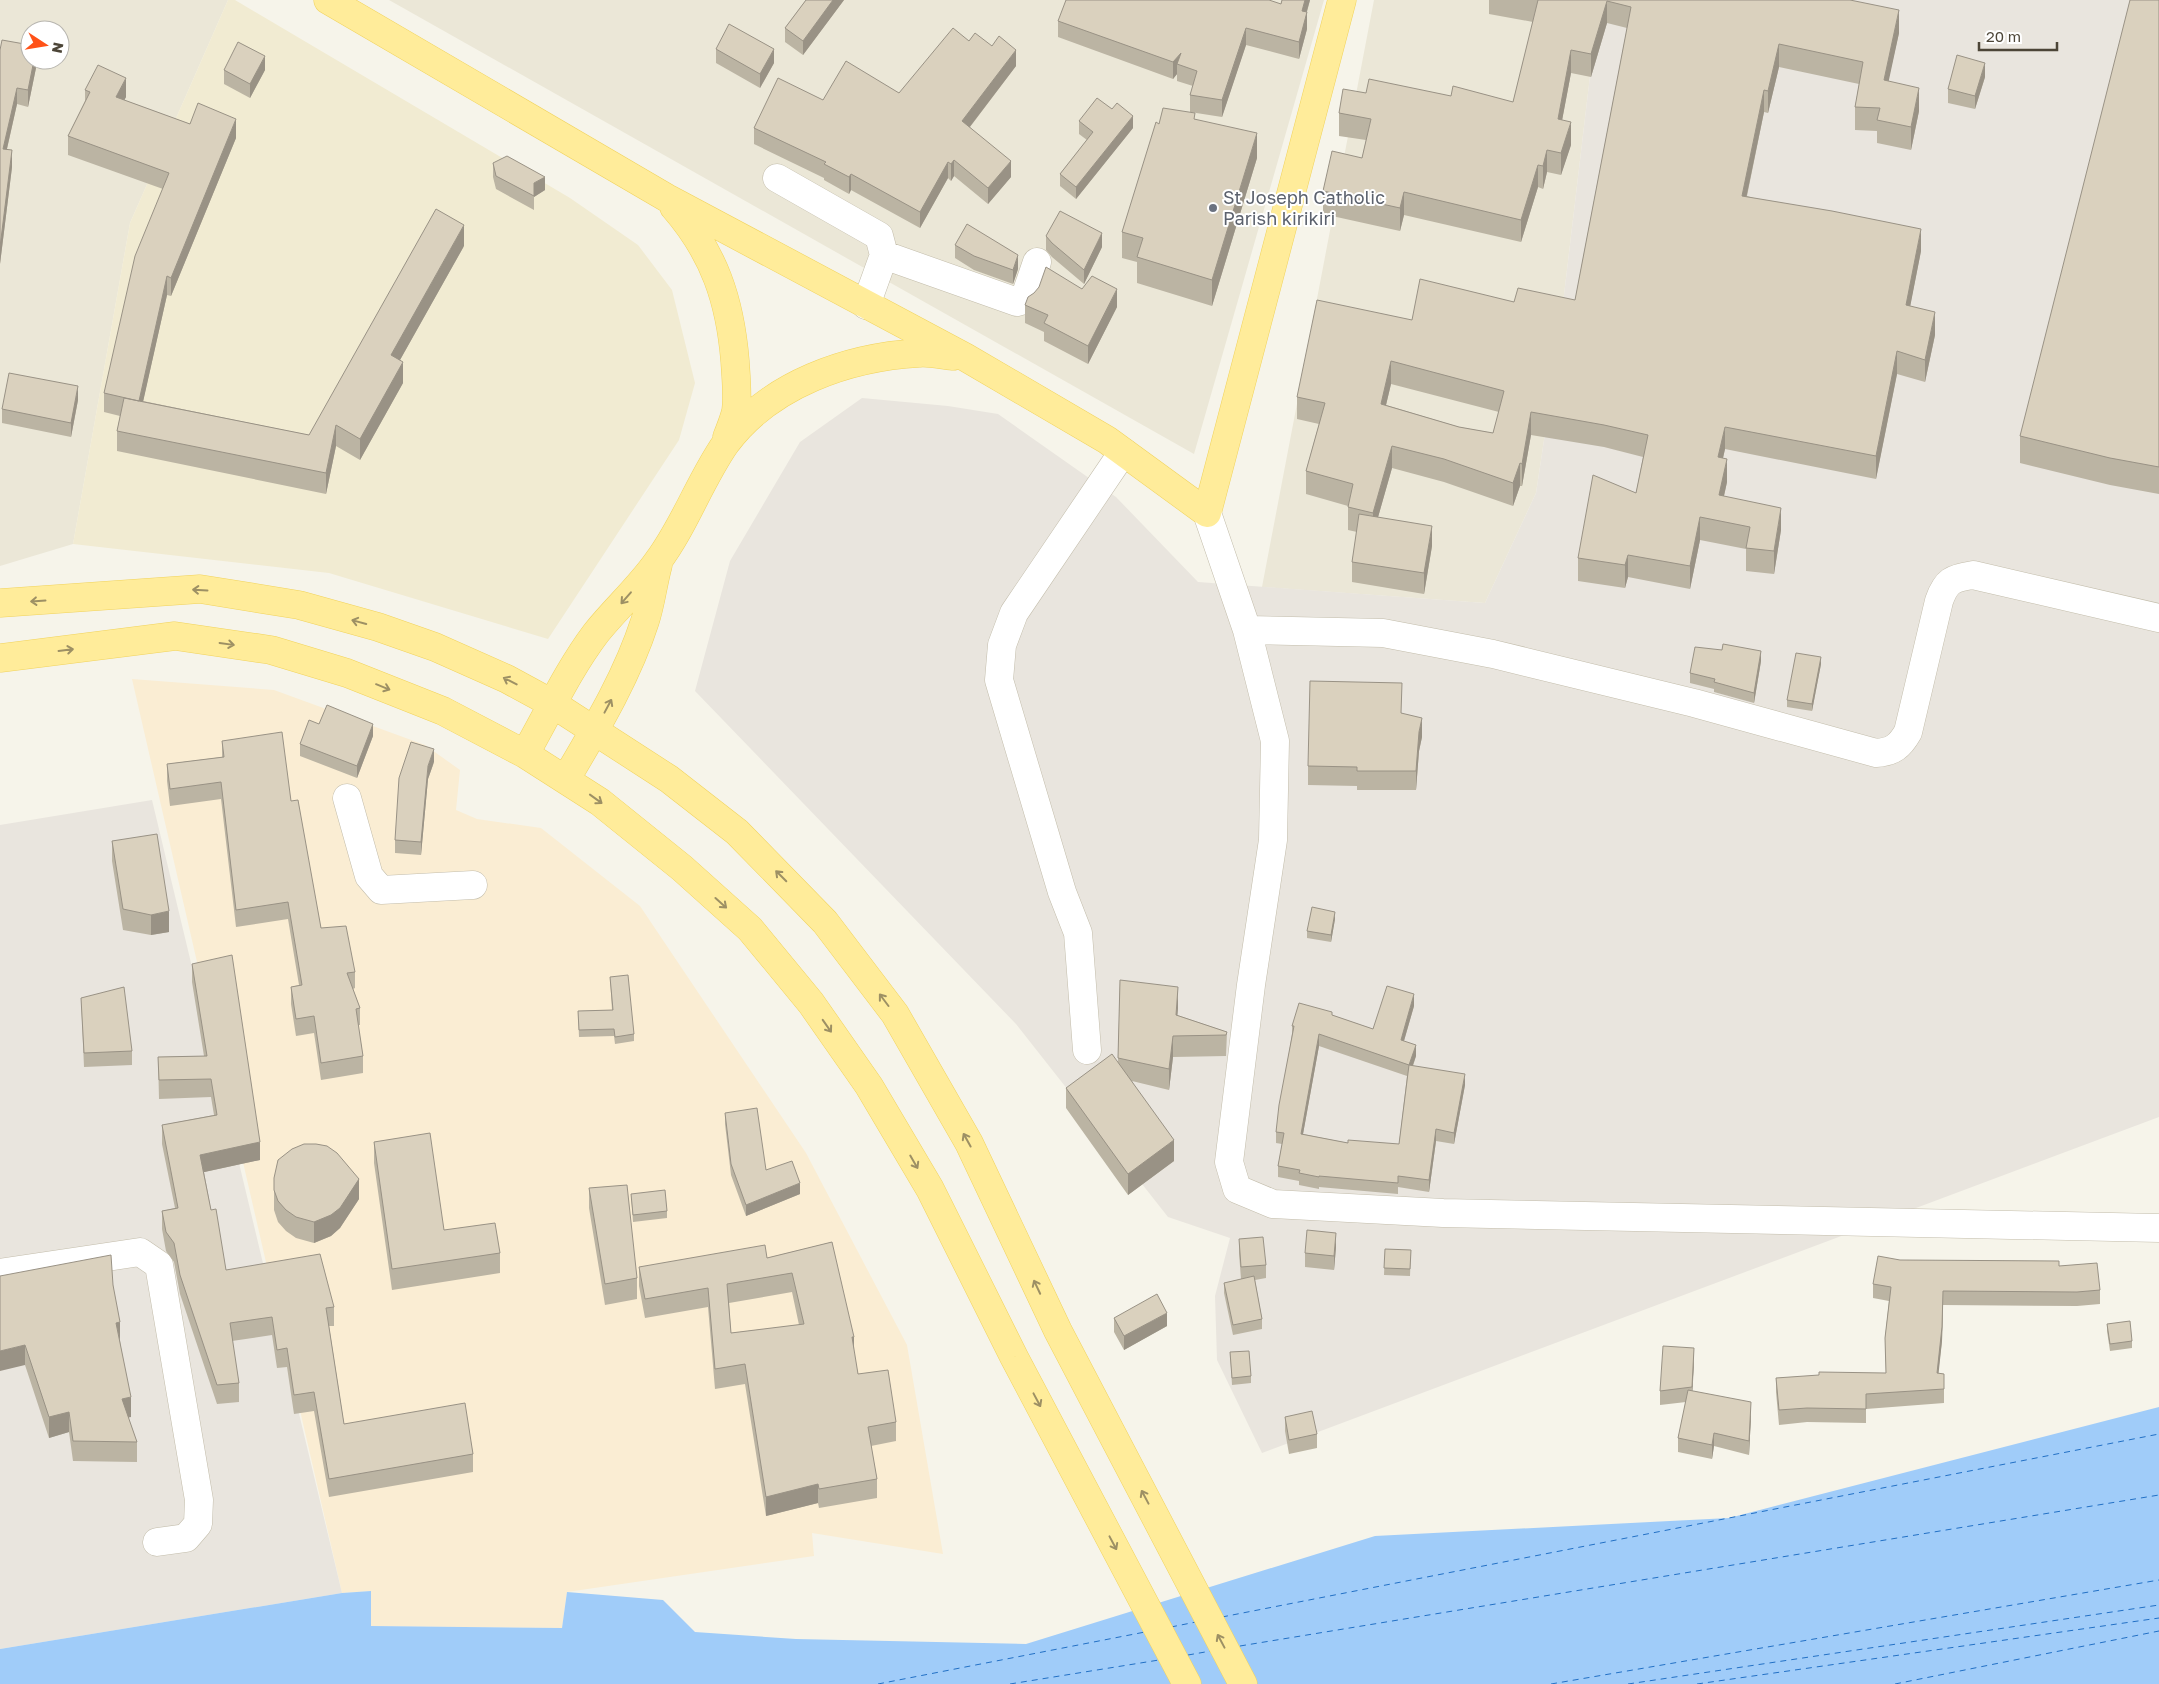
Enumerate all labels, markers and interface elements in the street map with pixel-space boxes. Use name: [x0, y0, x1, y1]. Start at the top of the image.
north arrow: [20, 20, 70, 70]
scale bar: [1979, 20, 2056, 52]
text: 20 m: [1986, 27, 2021, 45]
text: N: [49, 41, 68, 55]
place label: St Joseph Catholic Parish kirikiri: [1223, 186, 1385, 229]
marker: St Joseph Catholic Parish kirikiri: [1207, 202, 1219, 214]
one-way arrow: [192, 586, 208, 595]
one-way arrow: [621, 591, 632, 604]
one-way arrow: [30, 596, 46, 605]
one-way arrow: [351, 616, 367, 626]
one-way arrow: [218, 639, 234, 649]
one-way arrow: [57, 645, 73, 655]
one-way arrow: [503, 676, 518, 685]
one-way arrow: [375, 683, 390, 692]
one-way arrow: [603, 700, 613, 714]
one-way arrow: [589, 794, 602, 805]
one-way arrow: [775, 869, 787, 882]
one-way arrow: [715, 897, 728, 909]
one-way arrow: [879, 994, 890, 1007]
one-way arrow: [822, 1018, 832, 1032]
one-way arrow: [962, 1133, 972, 1148]
one-way arrow: [910, 1155, 920, 1169]
one-way arrow: [1032, 1280, 1041, 1295]
one-way arrow: [1032, 1392, 1042, 1407]
one-way arrow: [1140, 1490, 1149, 1505]
one-way arrow: [1108, 1536, 1118, 1551]
one-way arrow: [1216, 1634, 1225, 1649]

